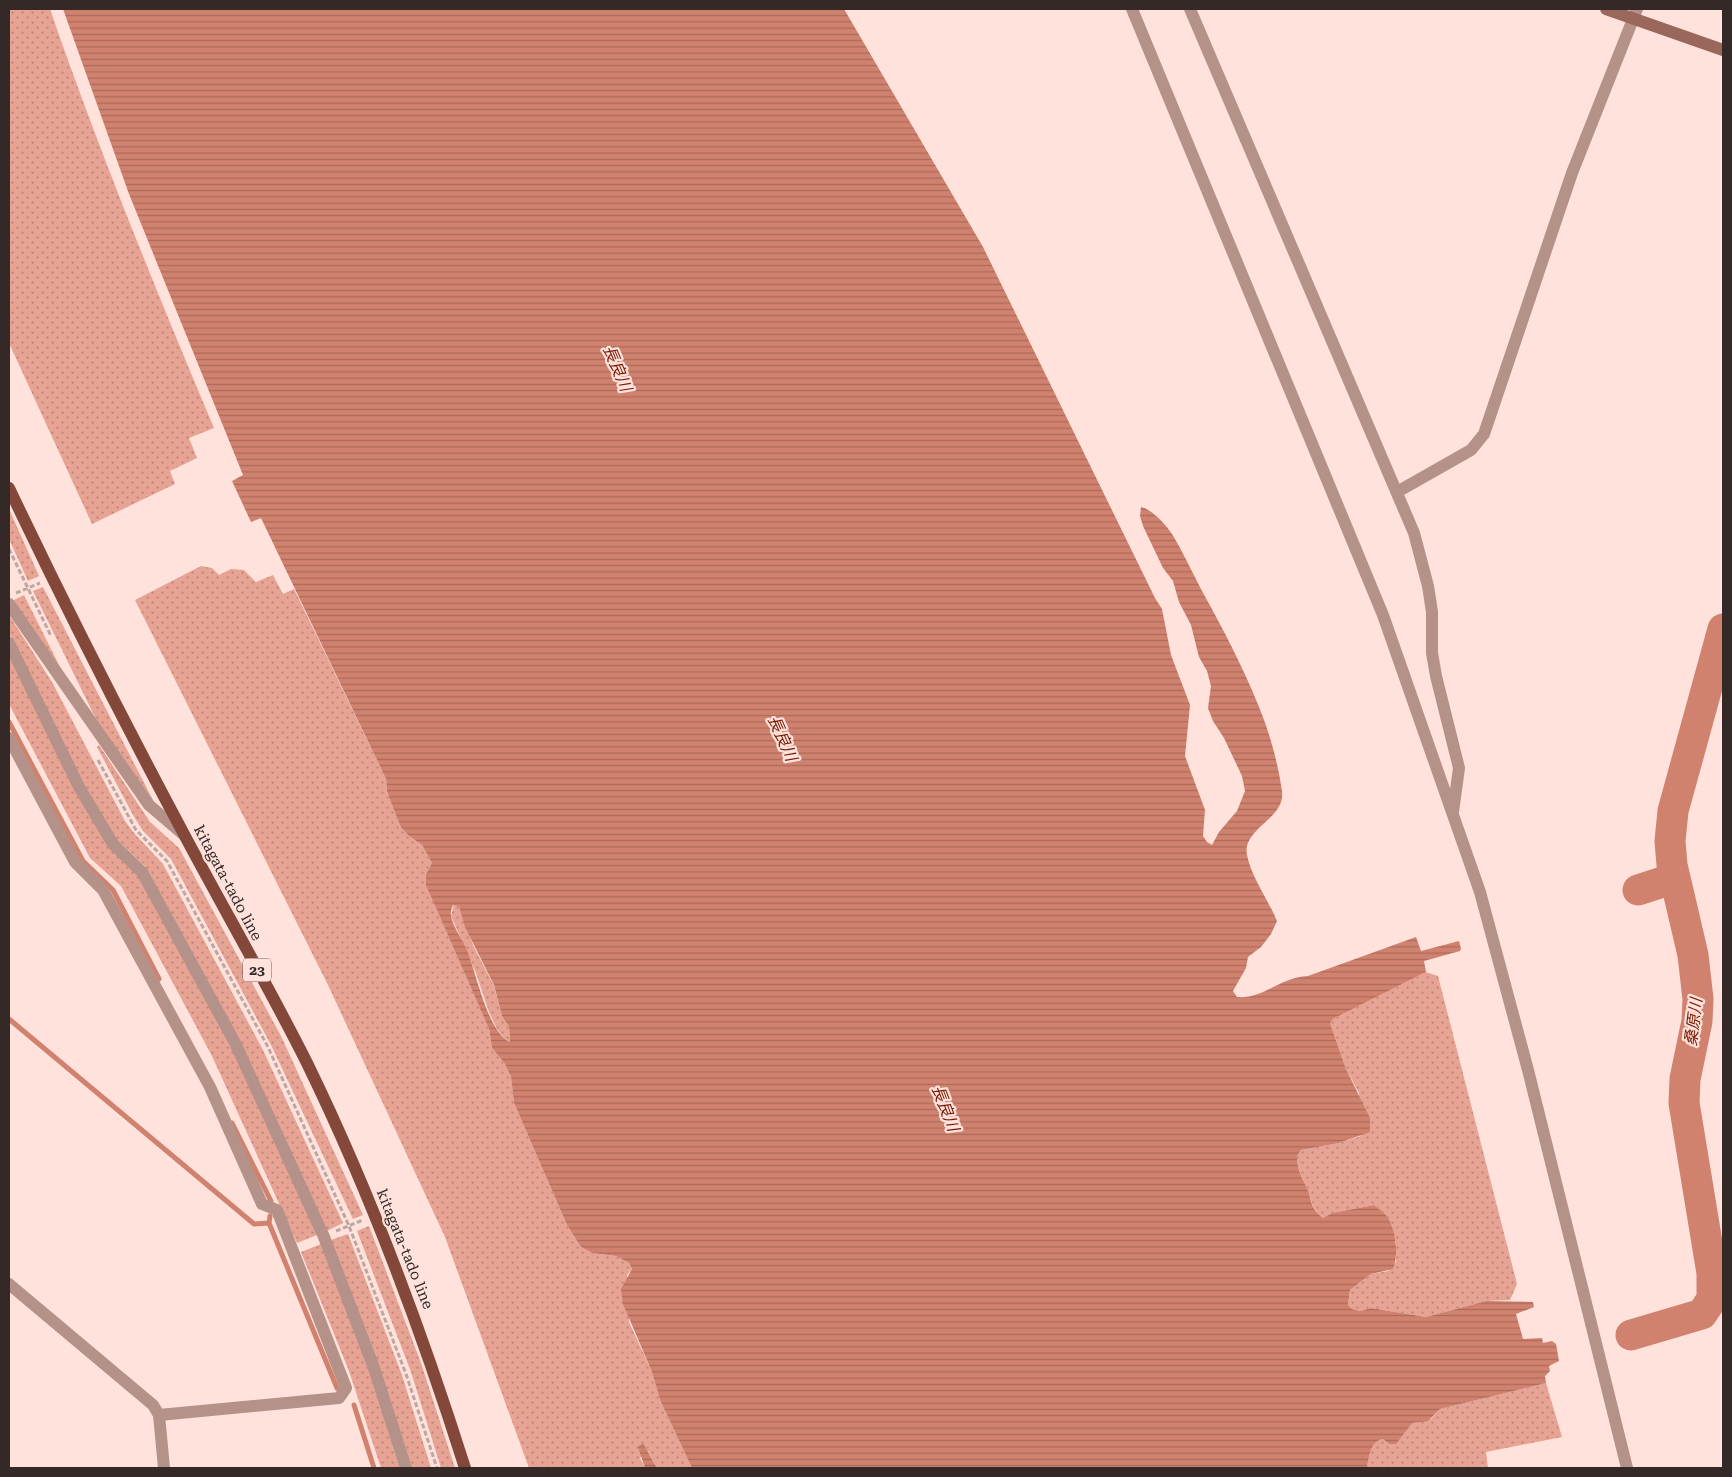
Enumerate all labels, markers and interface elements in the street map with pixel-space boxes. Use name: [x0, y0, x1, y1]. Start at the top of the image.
water label: 長良川: [599, 342, 636, 396]
water label: 長良川: [764, 712, 802, 766]
street label: kitagata-tado line: [190, 822, 266, 944]
road number: 23: [243, 958, 271, 982]
water label: 桑原川: [1681, 995, 1706, 1047]
water label: 長良川: [928, 1082, 964, 1136]
street label: kitagata-tado line: [373, 1186, 437, 1312]

